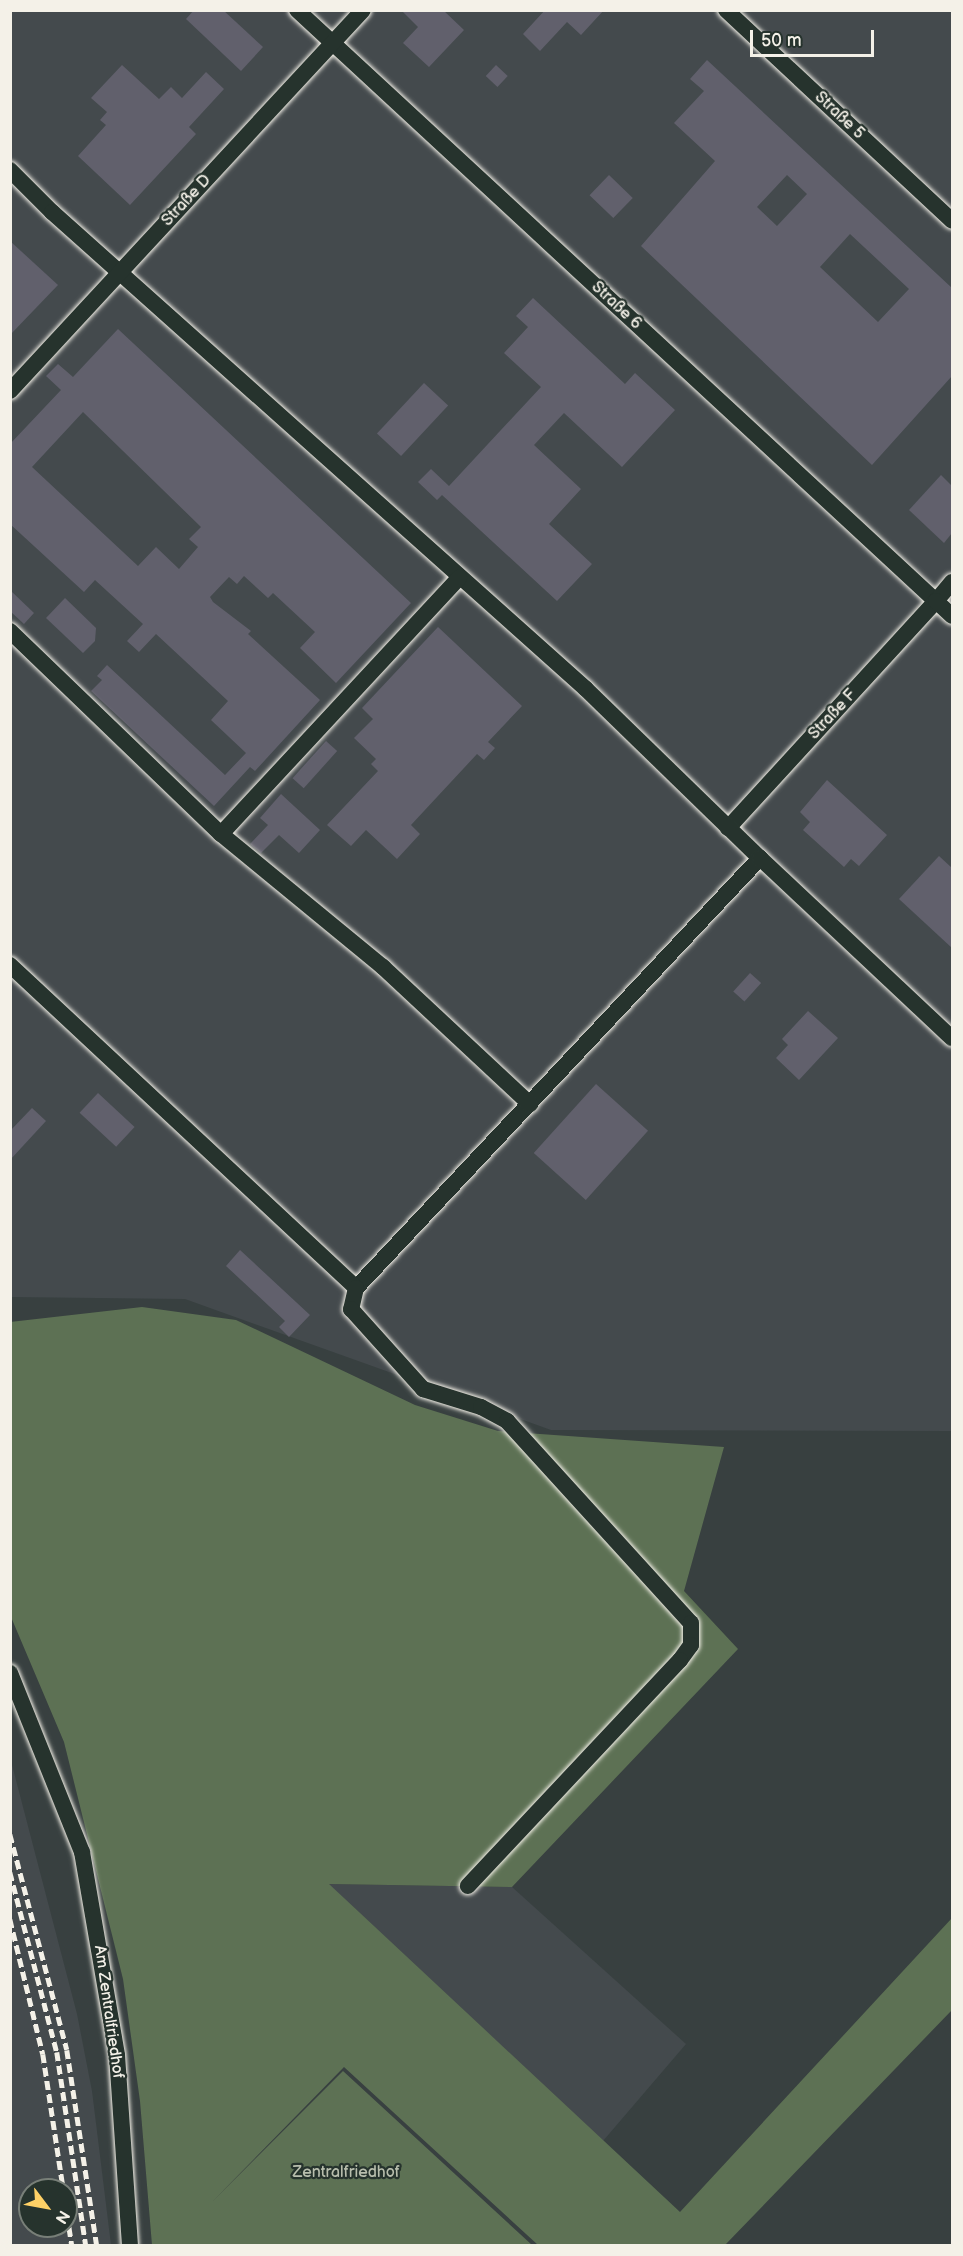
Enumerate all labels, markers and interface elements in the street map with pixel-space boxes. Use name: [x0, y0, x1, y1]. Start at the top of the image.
scale bar: [753, 18, 878, 56]
text: 50 m: [761, 30, 802, 51]
street label: Straße 5: [810, 88, 868, 144]
street label: Straße D: [158, 171, 216, 231]
street label: Straße 6: [587, 278, 645, 334]
street label: Straße F: [805, 686, 861, 744]
street label: Am Zentralfriedhof: [89, 1944, 127, 2080]
park label: Zentralfriedhof: [292, 2163, 400, 2183]
north arrow: [18, 2178, 78, 2238]
text: N: [51, 2207, 73, 2227]

